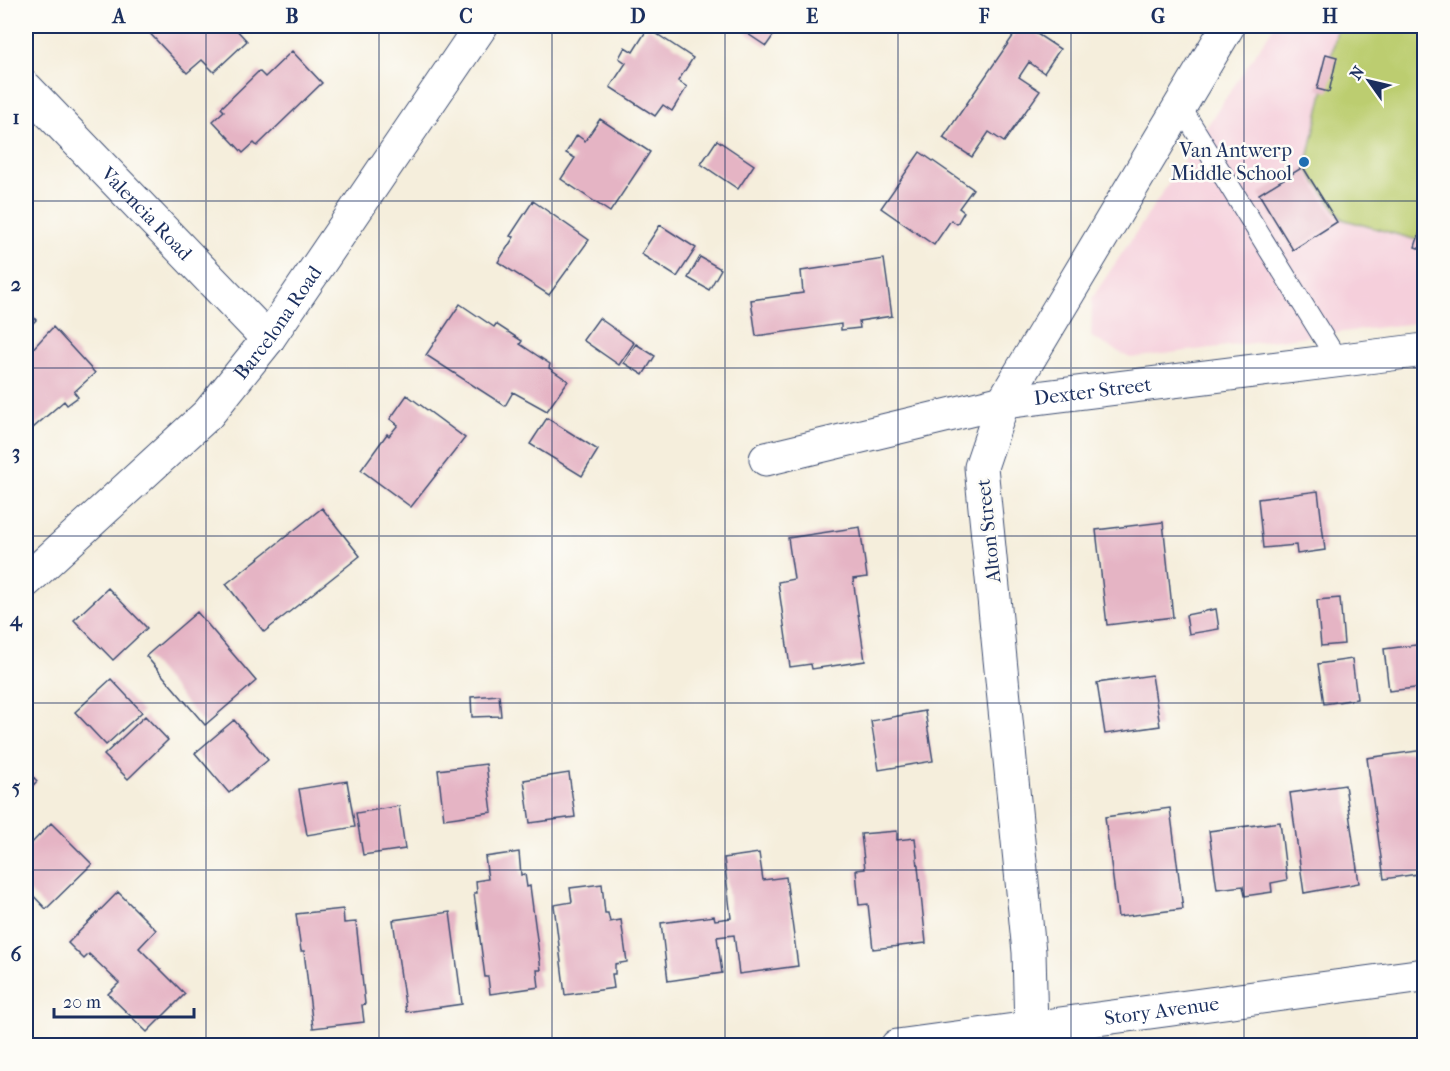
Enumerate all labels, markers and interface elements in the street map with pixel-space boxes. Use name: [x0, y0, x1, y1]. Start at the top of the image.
text: A: [111, 5, 127, 28]
text: B: [285, 5, 299, 28]
text: C: [459, 5, 473, 28]
text: D: [630, 5, 646, 28]
text: E: [806, 5, 818, 28]
text: F: [978, 5, 990, 28]
text: G: [1151, 5, 1165, 28]
text: H: [1322, 5, 1338, 28]
north arrow: [1339, 51, 1399, 111]
text: N: [1346, 62, 1369, 83]
text: 1: [12, 106, 20, 129]
place label: Van Antwerp Middle School: [1171, 139, 1292, 185]
marker: Van Antwerp Middle School: [1297, 155, 1311, 169]
street label: Valencia Road: [96, 161, 197, 266]
street label: Barcelona Road: [229, 261, 327, 384]
text: 2: [11, 273, 21, 296]
street label: Dexter Street: [1033, 373, 1153, 410]
text: 3: [12, 441, 20, 464]
street label: Alton Street: [972, 478, 1005, 585]
text: 4: [9, 608, 23, 632]
text: 5: [12, 776, 21, 799]
text: 6: [11, 943, 23, 966]
scale bar: [54, 981, 194, 1019]
text: 20 m: [63, 992, 101, 1013]
street label: Story Avenue: [1103, 992, 1221, 1030]

